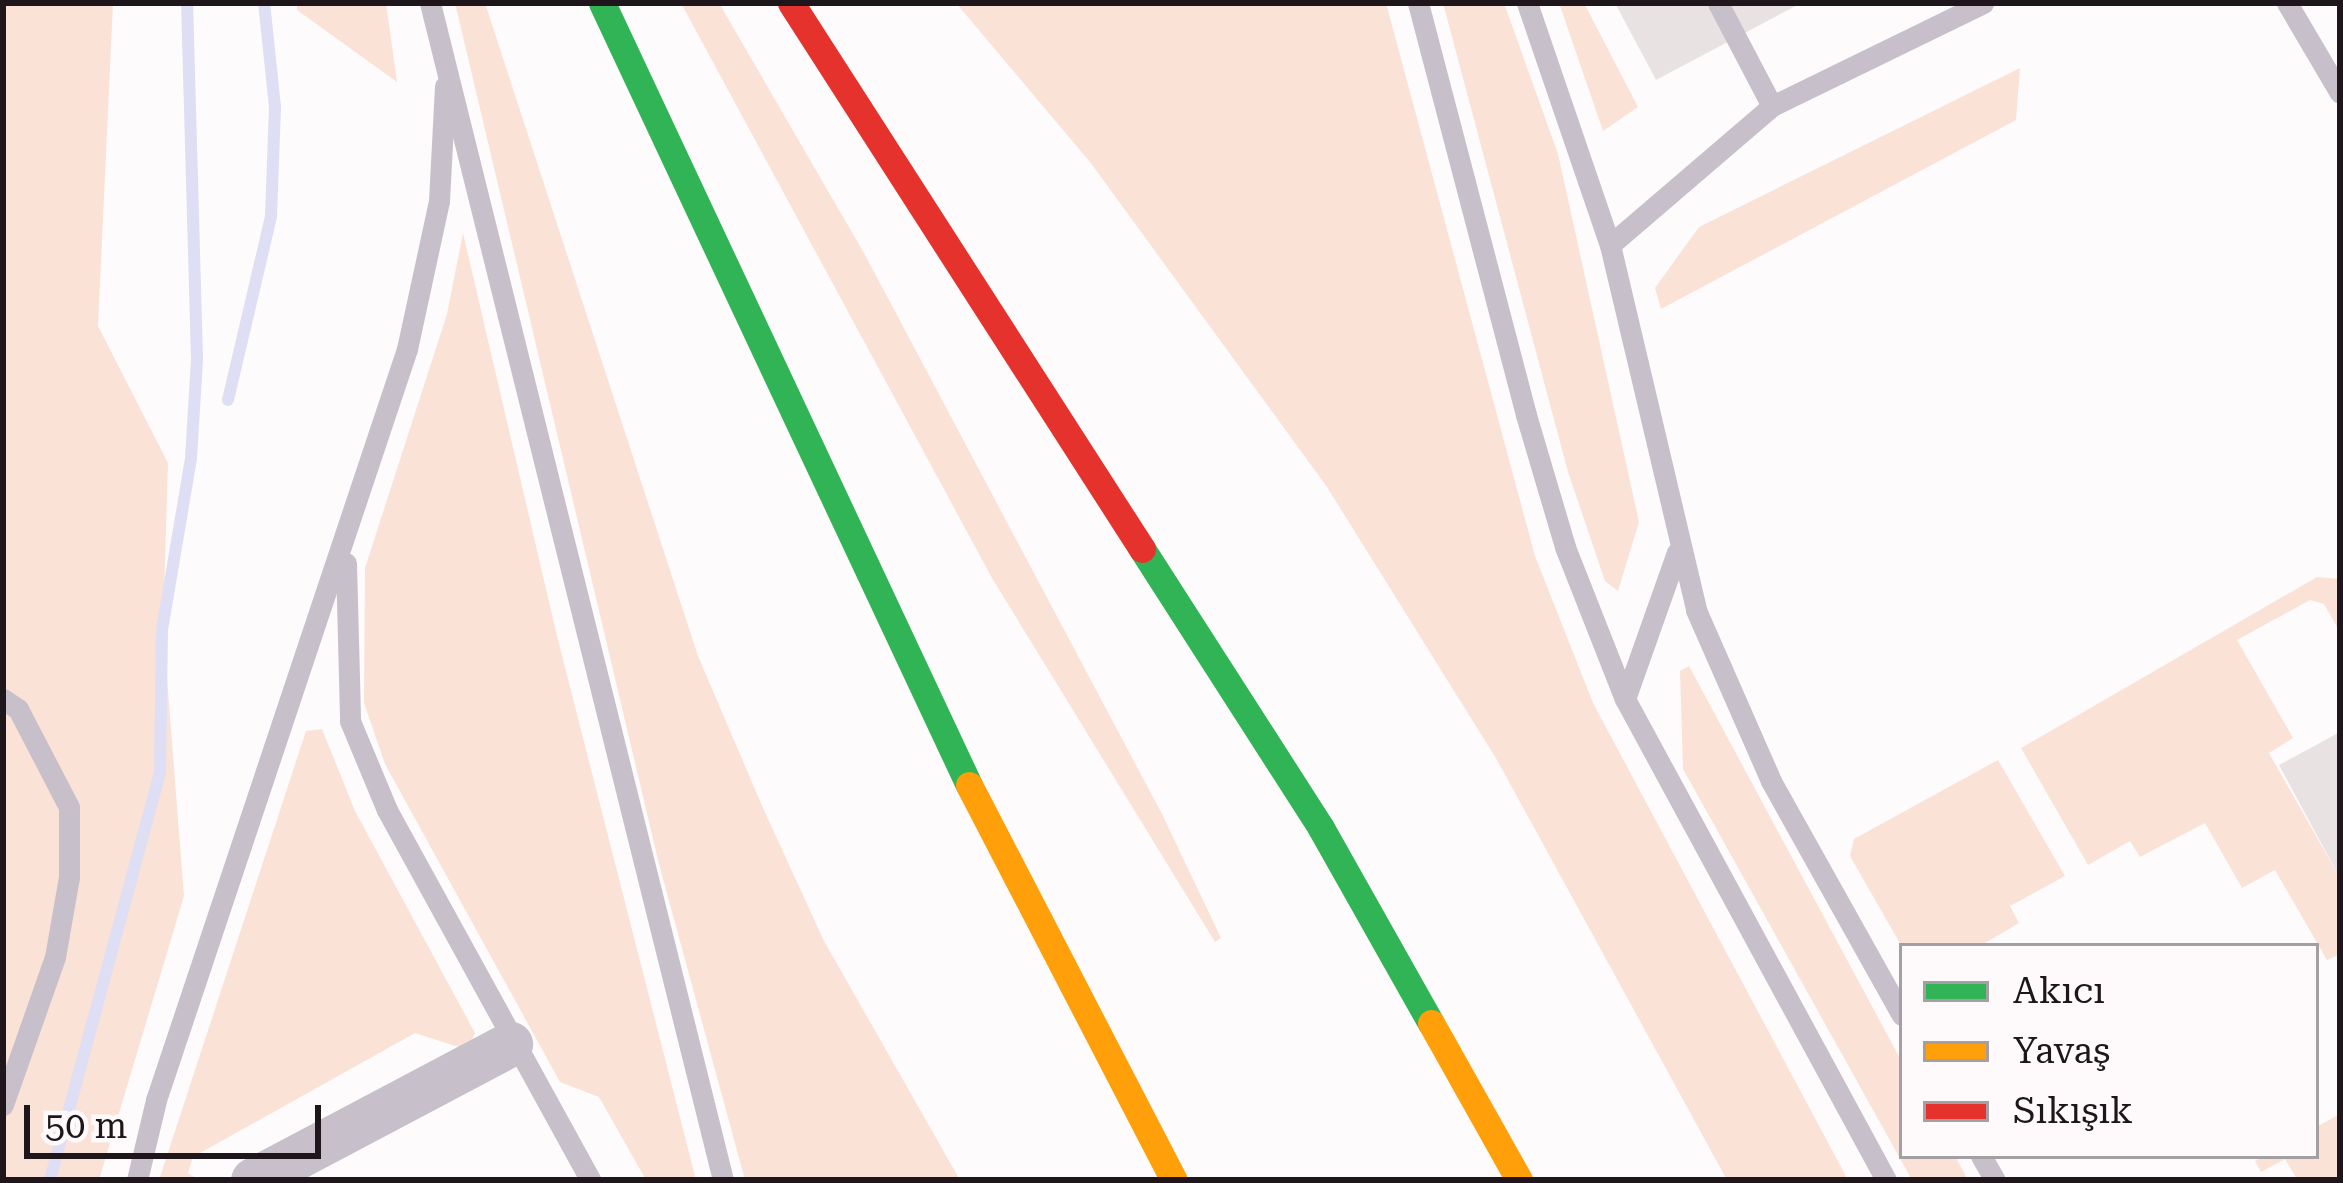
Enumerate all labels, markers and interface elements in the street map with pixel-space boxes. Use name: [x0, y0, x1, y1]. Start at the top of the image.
legend: [1899, 943, 2319, 1159]
text: Akıcı: [2013, 970, 2105, 1012]
text: Yavaş: [2013, 1030, 2110, 1072]
scale bar: [30, 1081, 327, 1155]
text: Sıkışık: [2013, 1090, 2133, 1132]
text: 50 m: [45, 1105, 127, 1147]

